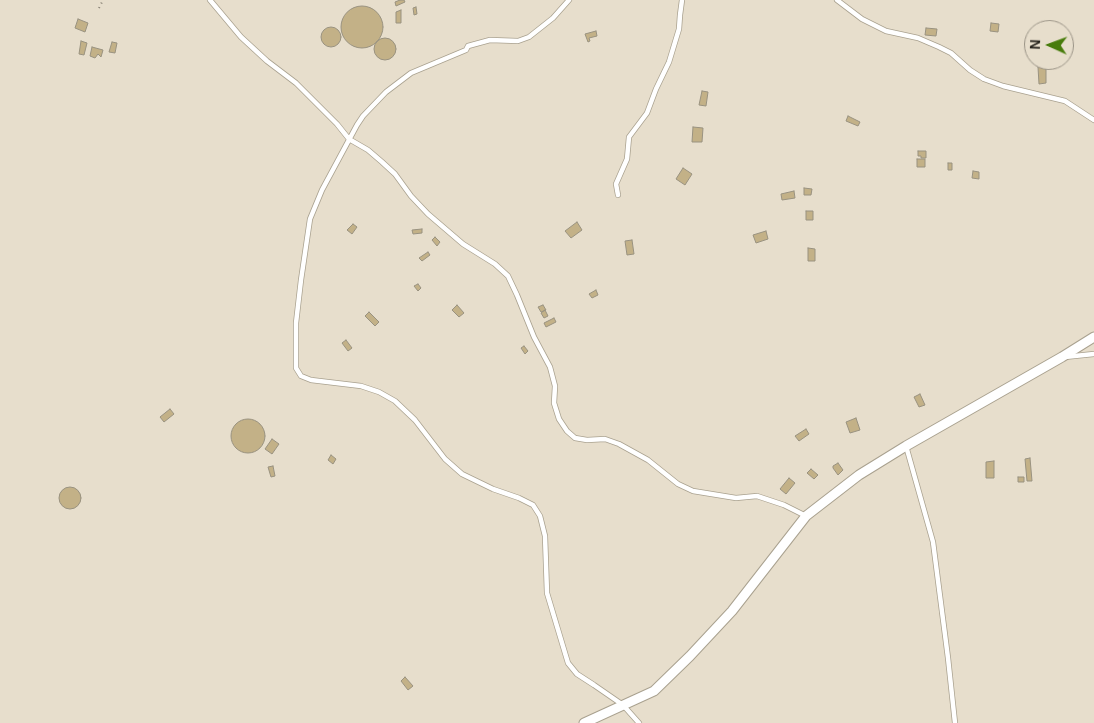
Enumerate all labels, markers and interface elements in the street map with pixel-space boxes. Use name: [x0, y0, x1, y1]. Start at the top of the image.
north arrow: [1024, 20, 1074, 70]
text: N: [1027, 39, 1043, 50]

